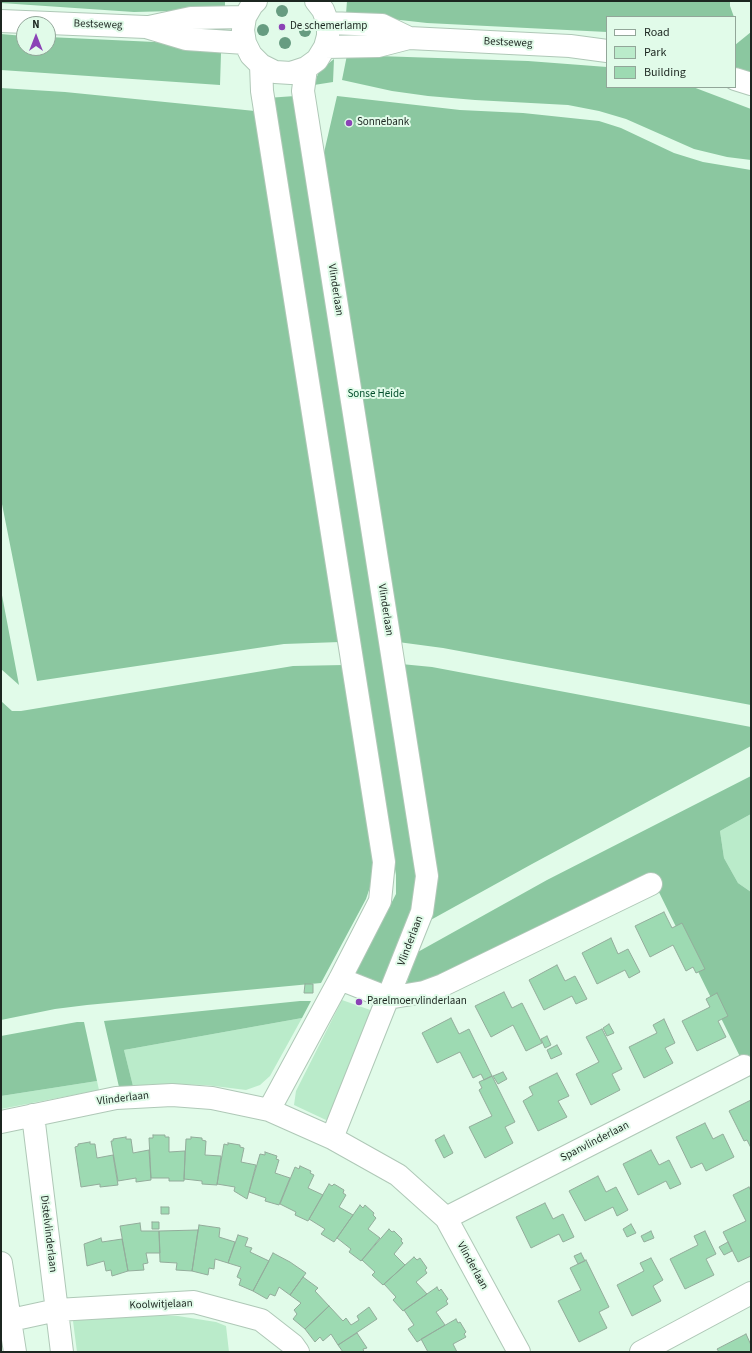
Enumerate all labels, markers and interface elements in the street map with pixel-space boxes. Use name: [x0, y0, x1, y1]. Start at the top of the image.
north arrow: [16, 16, 56, 56]
legend: [606, 16, 736, 88]
text: N: [32, 17, 40, 32]
street label: Bestseweg: [73, 18, 123, 32]
place label: De schemerlamp: [290, 20, 367, 34]
marker: De schemerlamp: [277, 22, 287, 32]
text: Road: [644, 24, 670, 41]
street label: Bestseweg: [483, 35, 533, 51]
text: Park: [644, 44, 666, 61]
text: Building: [644, 64, 686, 81]
place label: Sonnebank: [357, 116, 409, 130]
marker: Sonnebank: [344, 118, 354, 128]
street label: Vlinderlaan: [324, 263, 346, 317]
park label: Sonse Heide: [347, 388, 405, 402]
street label: Vlinderlaan: [374, 583, 396, 637]
street label: Vlinderlaan: [395, 914, 427, 968]
place label: Parelmoervlinderlaan: [367, 995, 467, 1009]
marker: Parelmoervlinderlaan: [354, 997, 364, 1007]
street label: Vlinderlaan: [96, 1089, 150, 1109]
street label: Spanvlinderlaan: [558, 1119, 632, 1165]
street label: Distelvlinderlaan: [37, 1195, 59, 1273]
street label: Vlinderlaan: [454, 1240, 490, 1292]
street label: Koolwitjelaan: [129, 1297, 193, 1313]

